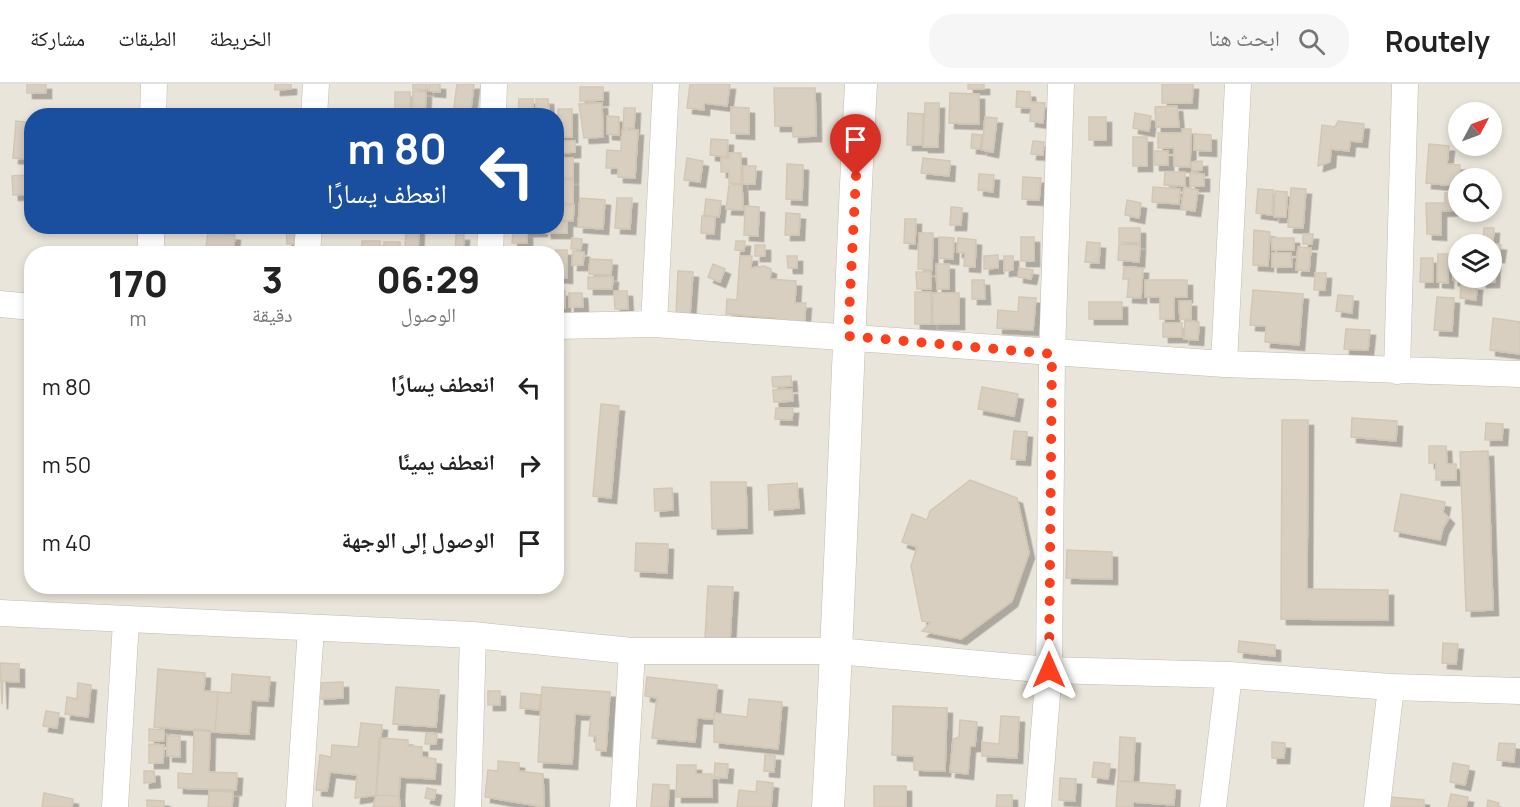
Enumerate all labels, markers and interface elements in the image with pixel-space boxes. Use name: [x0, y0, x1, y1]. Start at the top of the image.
search box: [929, 14, 1349, 68]
text: Routely: [1385, 22, 1490, 60]
text: ابحث هنا: [1208, 23, 1280, 53]
text: مشاركة: [30, 24, 85, 52]
text: الطبقات: [118, 24, 177, 52]
text: الخريطة: [210, 24, 271, 52]
icon: search: [1295, 25, 1328, 58]
north arrow: [1448, 102, 1502, 156]
map controls: [1448, 102, 1502, 288]
pin: [830, 114, 881, 176]
text: 80 m: [347, 119, 447, 177]
icon: arrive: [839, 123, 872, 156]
icon: left: [468, 132, 546, 210]
button: search: [1448, 168, 1502, 222]
text: انعطف يسارًا: [327, 174, 447, 211]
button: layers: [1448, 234, 1502, 288]
text: 3: [262, 255, 283, 304]
text: 06:29: [376, 255, 480, 304]
text: 170: [108, 259, 168, 308]
text: دقيقة: [252, 301, 293, 328]
text: الوصول: [401, 301, 456, 328]
text: m: [130, 305, 146, 332]
text: انعطف يسارًا: [391, 369, 495, 399]
icon: left: [513, 371, 546, 404]
text: 80 m: [42, 372, 91, 402]
text: انعطف يمينًا: [397, 447, 495, 477]
icon: right: [513, 449, 546, 482]
text: 50 m: [42, 450, 91, 480]
text: الوصول إلى الوجهة: [342, 525, 495, 555]
icon: arrive: [513, 527, 546, 560]
text: 40 m: [42, 528, 91, 558]
position arrow: [1017, 638, 1081, 702]

